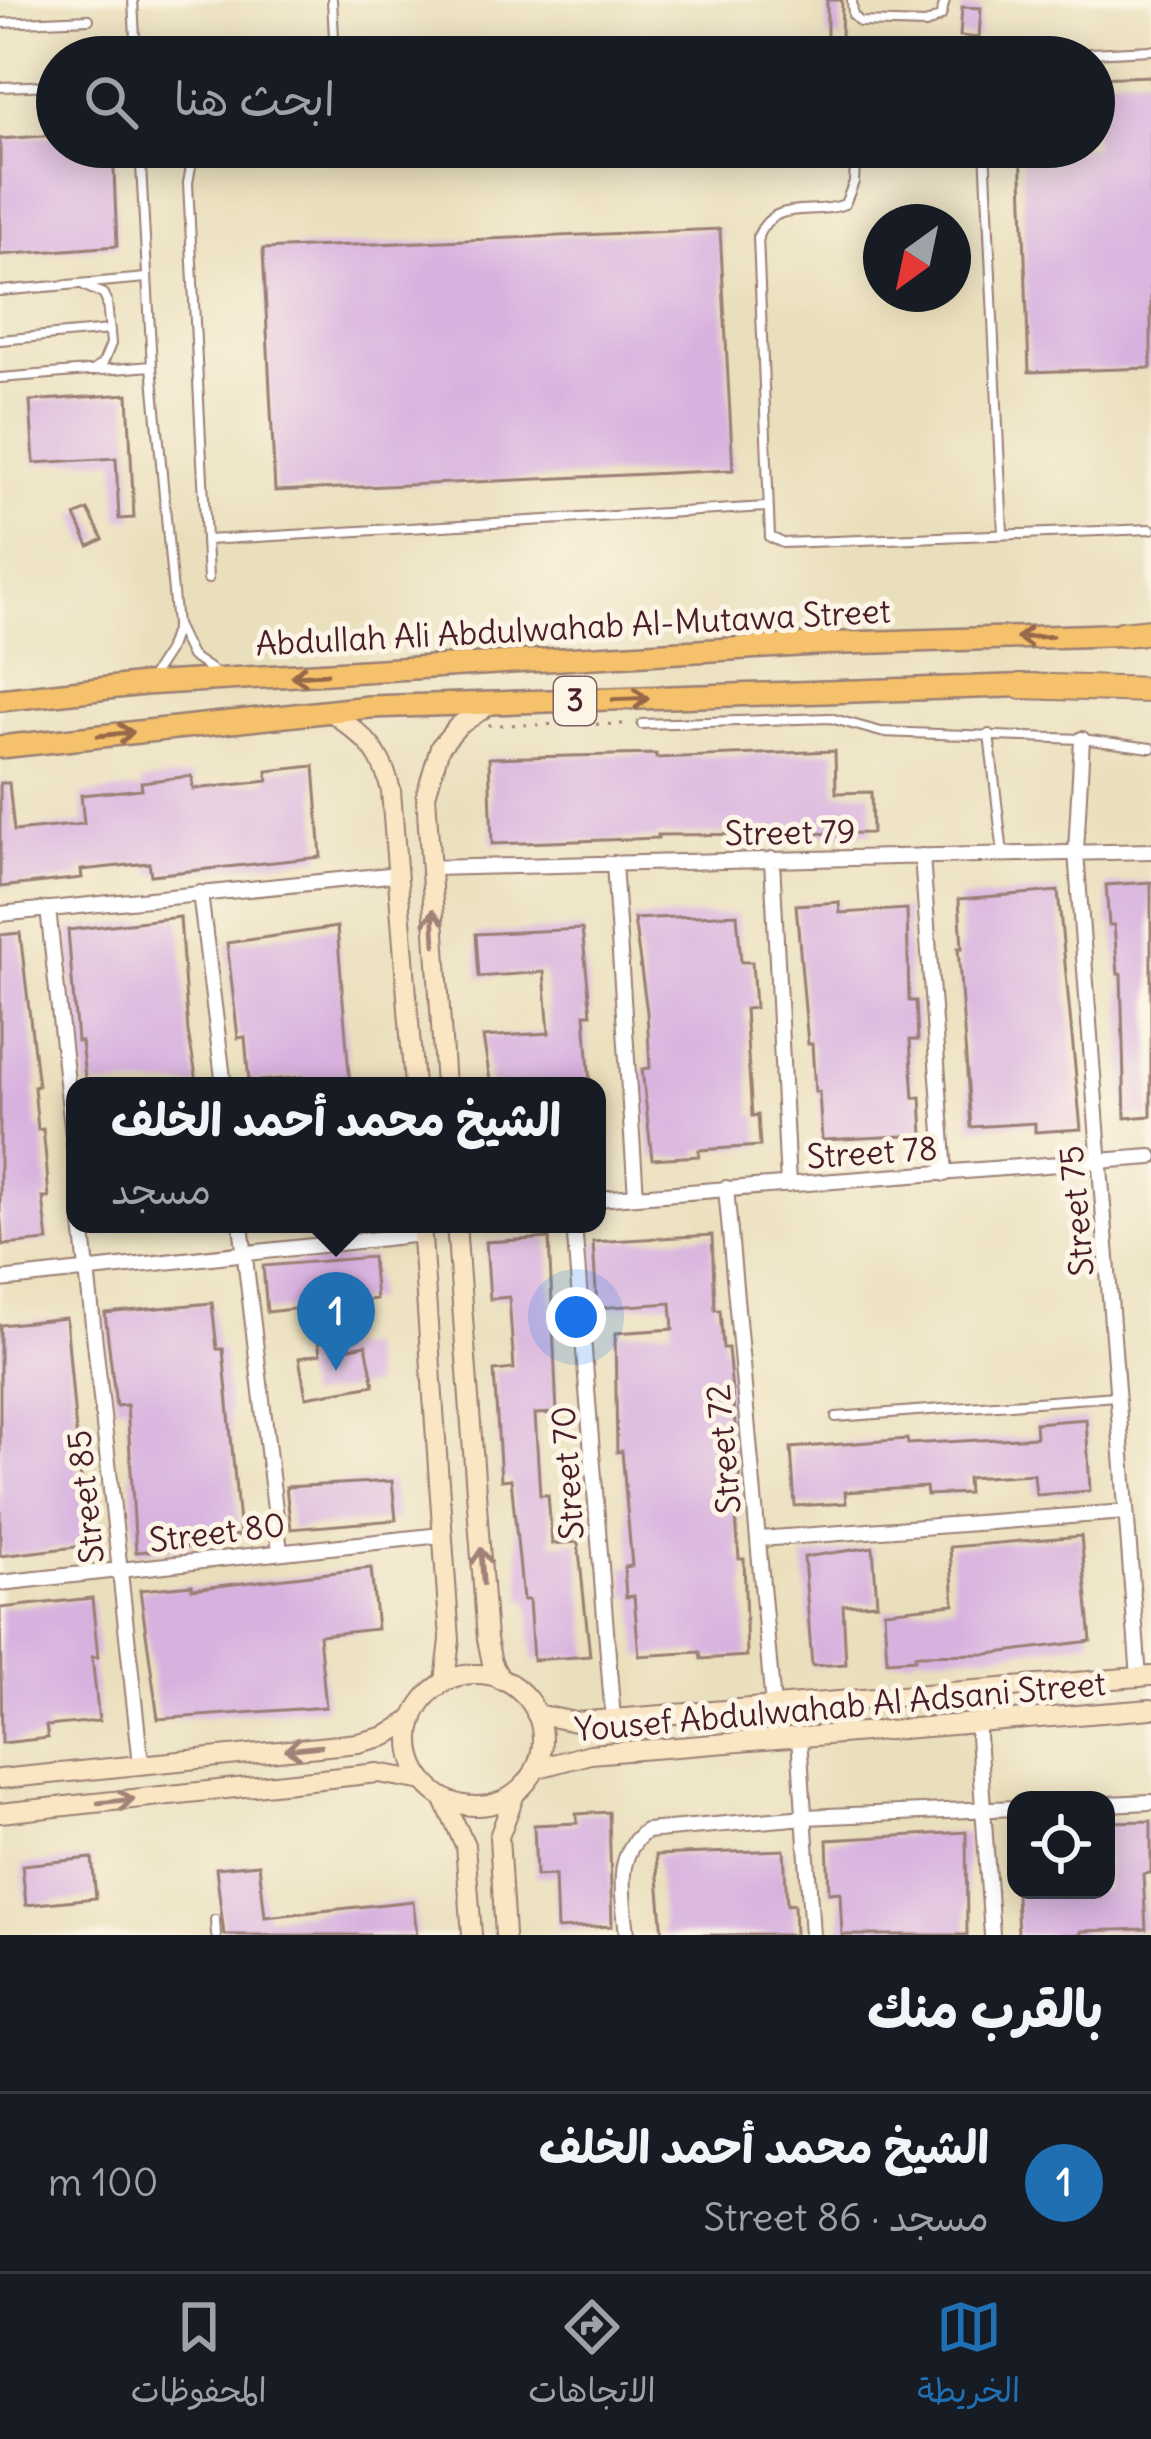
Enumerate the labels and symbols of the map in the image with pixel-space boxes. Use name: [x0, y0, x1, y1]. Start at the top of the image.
north arrow: [863, 204, 971, 312]
street label: Abdullah Ali Abdulwahab Al-Mutawa Street: [254, 589, 892, 665]
one-way arrow: [1015, 625, 1054, 648]
one-way arrow: [290, 664, 329, 687]
road number: 3: [554, 677, 596, 725]
one-way arrow: [611, 687, 650, 710]
one-way arrow: [96, 723, 135, 745]
street label: Street 79: [724, 810, 856, 854]
one-way arrow: [422, 909, 445, 948]
street label: Street 78: [805, 1126, 939, 1178]
street label: Street 75: [1049, 1144, 1103, 1278]
pin: 1: [297, 1272, 375, 1371]
your location: [546, 1287, 606, 1347]
street label: Street 72: [696, 1382, 750, 1516]
street label: Street 70: [541, 1405, 593, 1541]
street label: Street 85: [57, 1428, 113, 1566]
street label: Street 80: [147, 1503, 287, 1561]
one-way arrow: [470, 1547, 493, 1586]
street label: Yousef Abdulwahab Al Adsani Street: [573, 1662, 1107, 1750]
one-way arrow: [284, 1737, 323, 1760]
one-way arrow: [96, 1789, 135, 1812]

